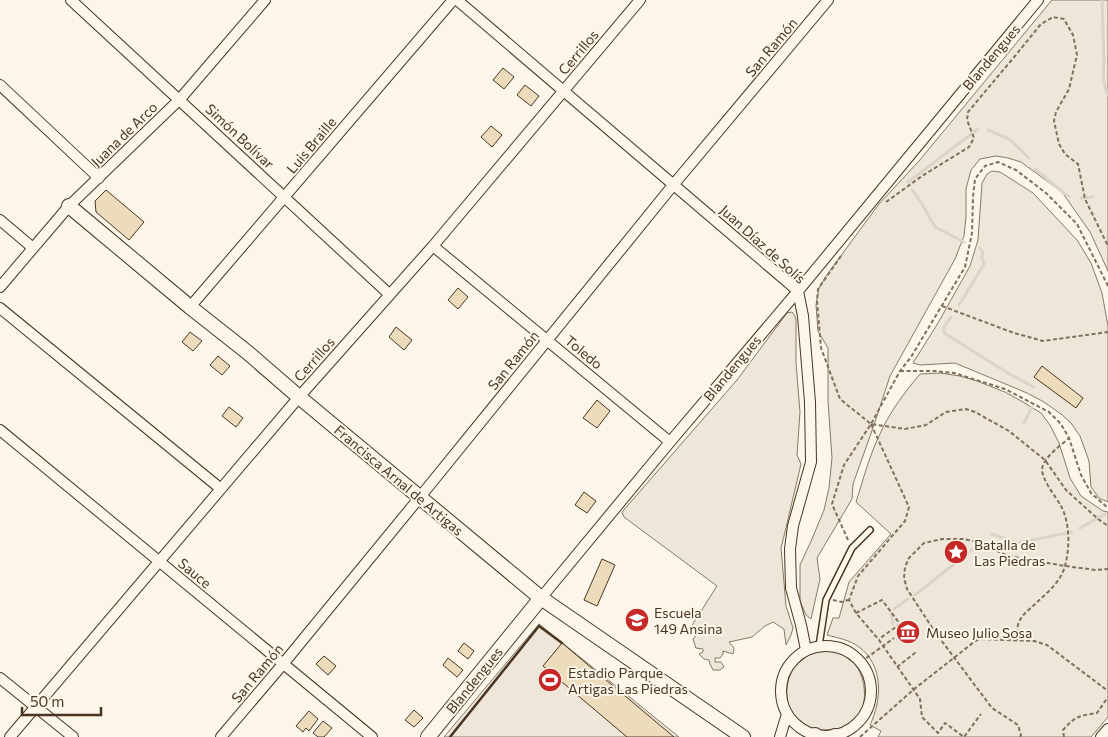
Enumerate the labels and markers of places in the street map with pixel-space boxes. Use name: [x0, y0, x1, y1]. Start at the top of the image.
place label: Batalla de Las Piedras: [974, 536, 1045, 569]
place icon: Batalla de Las Piedras: [943, 539, 969, 565]
place label: Escuela 149 Ansina: [654, 604, 723, 637]
school or university icon: Escuela 149 Ansina: [624, 607, 650, 633]
museum icon: Museo Julio Sosa: [895, 619, 921, 645]
place label: Museo Julio Sosa: [926, 624, 1032, 641]
place label: Estadio Parque Artigas Las Piedras: [568, 664, 688, 697]
sports icon: Estadio Parque Artigas Las Piedras: [537, 667, 563, 693]

